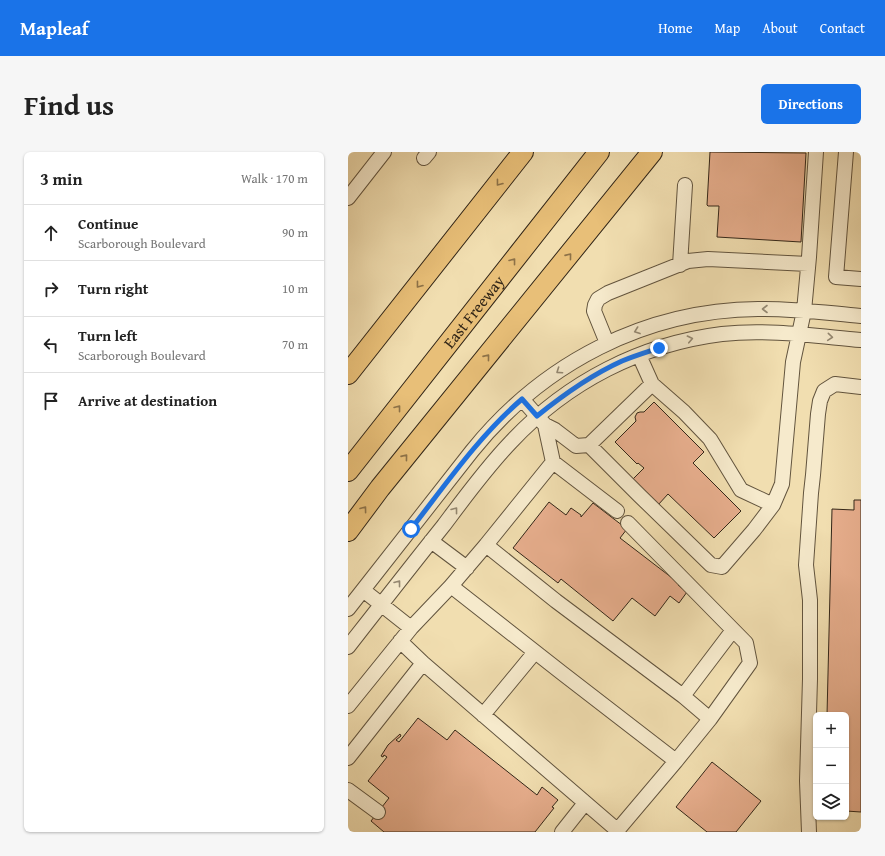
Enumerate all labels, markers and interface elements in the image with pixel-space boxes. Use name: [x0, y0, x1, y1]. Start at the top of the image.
text: Mapleaf: [20, 14, 89, 42]
text: Home: [658, 18, 693, 38]
text: Map: [715, 18, 740, 38]
text: About: [762, 18, 798, 38]
text: Contact: [820, 18, 865, 38]
text: Find us: [24, 84, 114, 125]
button: Directions: [761, 84, 861, 124]
text: 3 min: [40, 166, 82, 191]
text: Walk · 170 m: [241, 169, 308, 188]
one-way arrow: [497, 178, 504, 185]
text: Continue: [78, 213, 139, 234]
icon: ahead: [40, 222, 62, 244]
text: 90 m: [282, 223, 308, 242]
text: Scarborough Boulevard: [78, 234, 206, 253]
one-way arrow: [564, 253, 571, 260]
one-way arrow: [508, 259, 515, 266]
street label: East Freeway: [437, 270, 510, 353]
icon: right: [40, 278, 62, 300]
text: Turn right: [78, 278, 149, 299]
text: 10 m: [282, 279, 308, 298]
one-way arrow: [416, 280, 423, 287]
one-way arrow: [762, 305, 768, 313]
text: Turn left: [78, 325, 137, 346]
one-way arrow: [634, 326, 641, 334]
one-way arrow: [827, 332, 833, 341]
icon: left: [40, 334, 62, 356]
text: 70 m: [282, 335, 308, 354]
one-way arrow: [687, 336, 694, 344]
route end: [650, 339, 668, 357]
text: Scarborough Boulevard: [78, 346, 206, 365]
one-way arrow: [482, 354, 489, 361]
one-way arrow: [556, 366, 563, 374]
icon: arrive: [40, 390, 62, 412]
text: Arrive at destination: [78, 390, 217, 411]
one-way arrow: [393, 405, 400, 412]
one-way arrow: [400, 455, 407, 462]
one-way arrow: [359, 507, 366, 514]
one-way arrow: [450, 507, 457, 514]
route start: [402, 520, 420, 538]
one-way arrow: [393, 581, 400, 588]
map controls: [813, 712, 849, 820]
button: +: [813, 712, 849, 748]
button: −: [813, 748, 849, 784]
button: layers: [813, 784, 849, 820]

